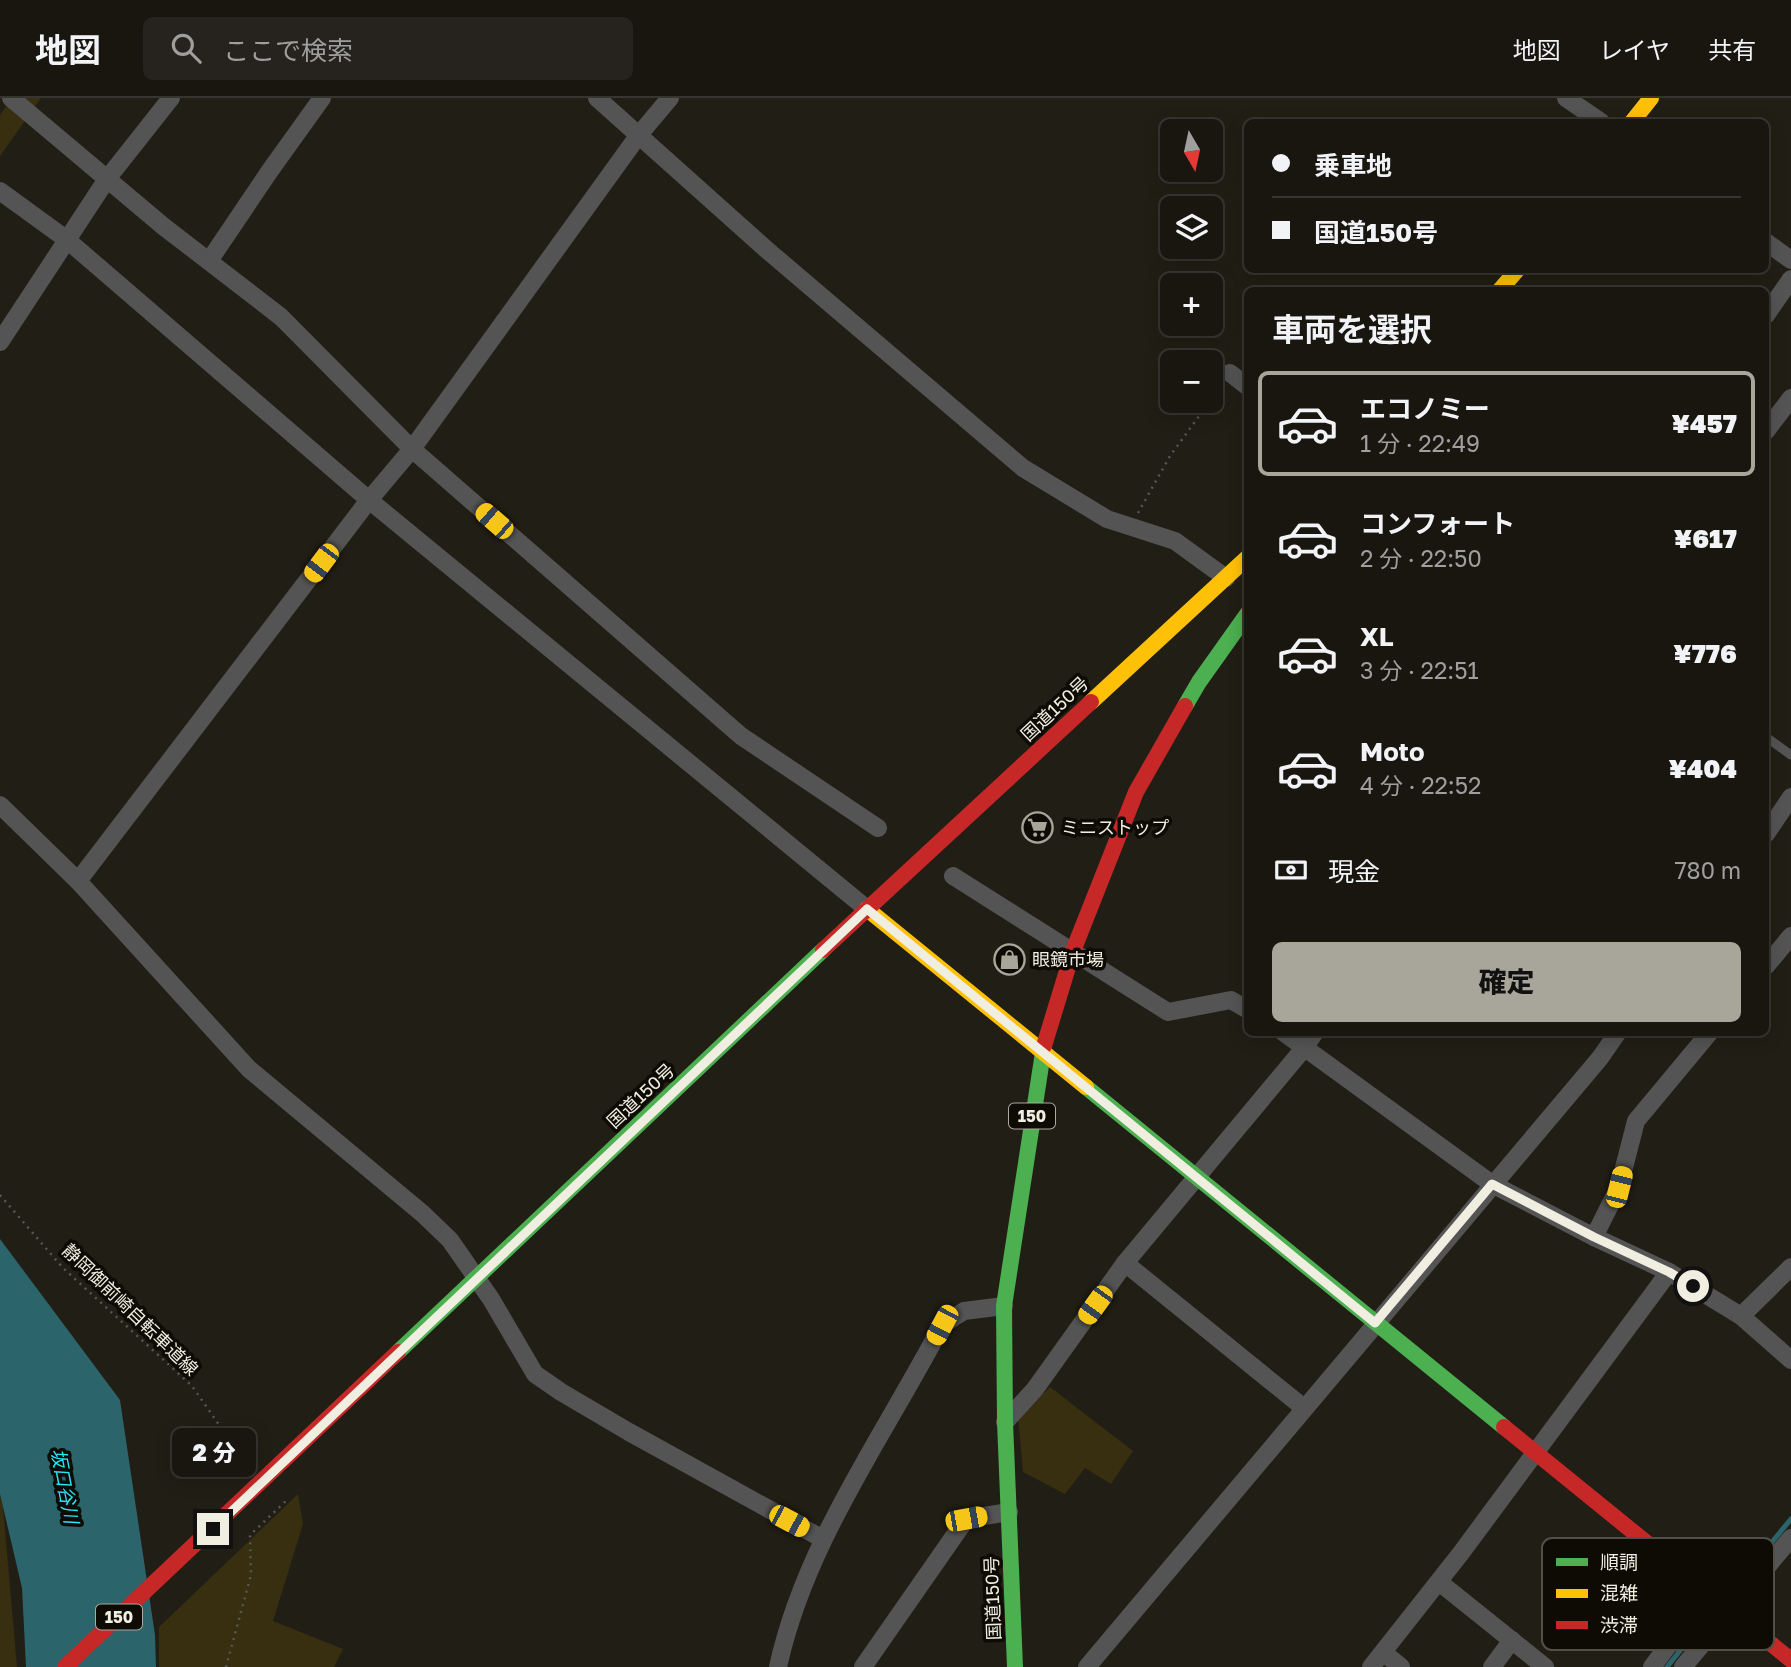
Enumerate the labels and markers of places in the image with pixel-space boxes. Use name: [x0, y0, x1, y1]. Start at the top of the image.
supermarket icon: ミニストップ: [1021, 811, 1055, 845]
place label: ミニストップ: [1061, 816, 1169, 838]
shop icon: 眼鏡市場: [992, 943, 1026, 977]
place label: 眼鏡市場: [1032, 948, 1104, 970]

